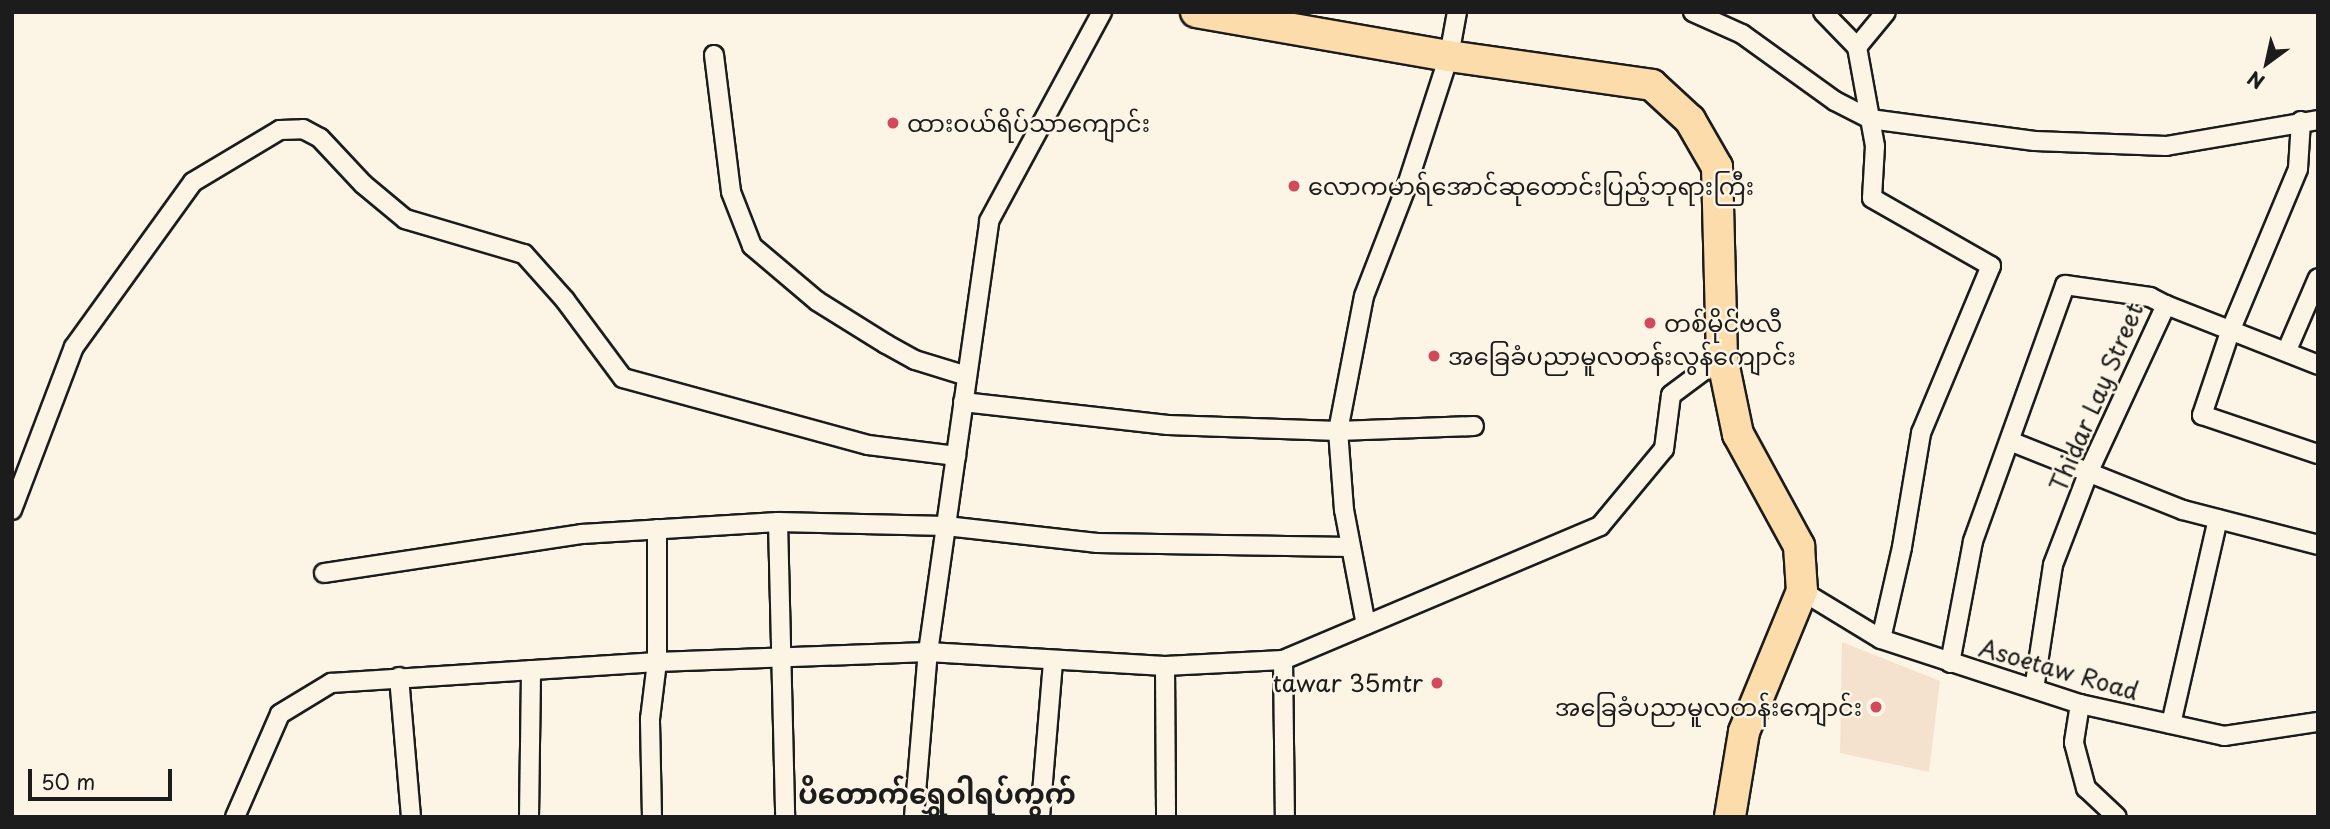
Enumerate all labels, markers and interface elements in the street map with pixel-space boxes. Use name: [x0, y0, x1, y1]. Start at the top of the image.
north arrow: [2232, 28, 2302, 98]
text: N: [2242, 65, 2270, 96]
place label: ထားဝယ်ရိပ်သာကျောင်း: [907, 109, 1150, 137]
marker: ထားဝယ်ရိပ်သာကျောင်း: [885, 115, 901, 131]
place label: လောကမာရ်အောင်ဆုတောင်းပြည့်ဘုရားကြီး: [1308, 172, 1754, 200]
marker: လောကမာရ်အောင်ဆုတောင်းပြည့်ဘုရားကြီး: [1286, 178, 1302, 194]
street label: Thidar Lay Street: [2043, 297, 2149, 497]
place label: တစ်မိုင်ဗလီ: [1664, 309, 1782, 337]
marker: တစ်မိုင်ဗလီ: [1642, 315, 1658, 331]
place label: အခြေခံပညာမူလတန်းလွန်ကျောင်း: [1448, 342, 1796, 370]
marker: အခြေခံပညာမူလတန်းလွန်ကျောင်း: [1426, 348, 1442, 364]
street label: Asoetaw Road: [1976, 633, 2142, 705]
place label: tawar 35mtr: [1274, 669, 1423, 697]
marker: tawar 35mtr: [1429, 675, 1445, 691]
place label: အခြေခံပညာမူလတန်းကျောင်း: [1555, 693, 1862, 721]
marker: အခြေခံပညာမူလတန်းကျောင်း: [1868, 699, 1884, 715]
scale bar: [32, 756, 175, 800]
text: 50 m: [41, 765, 95, 797]
district label: ပိတောက်ရွှေဝါရပ်ကွက်: [798, 776, 1076, 810]

